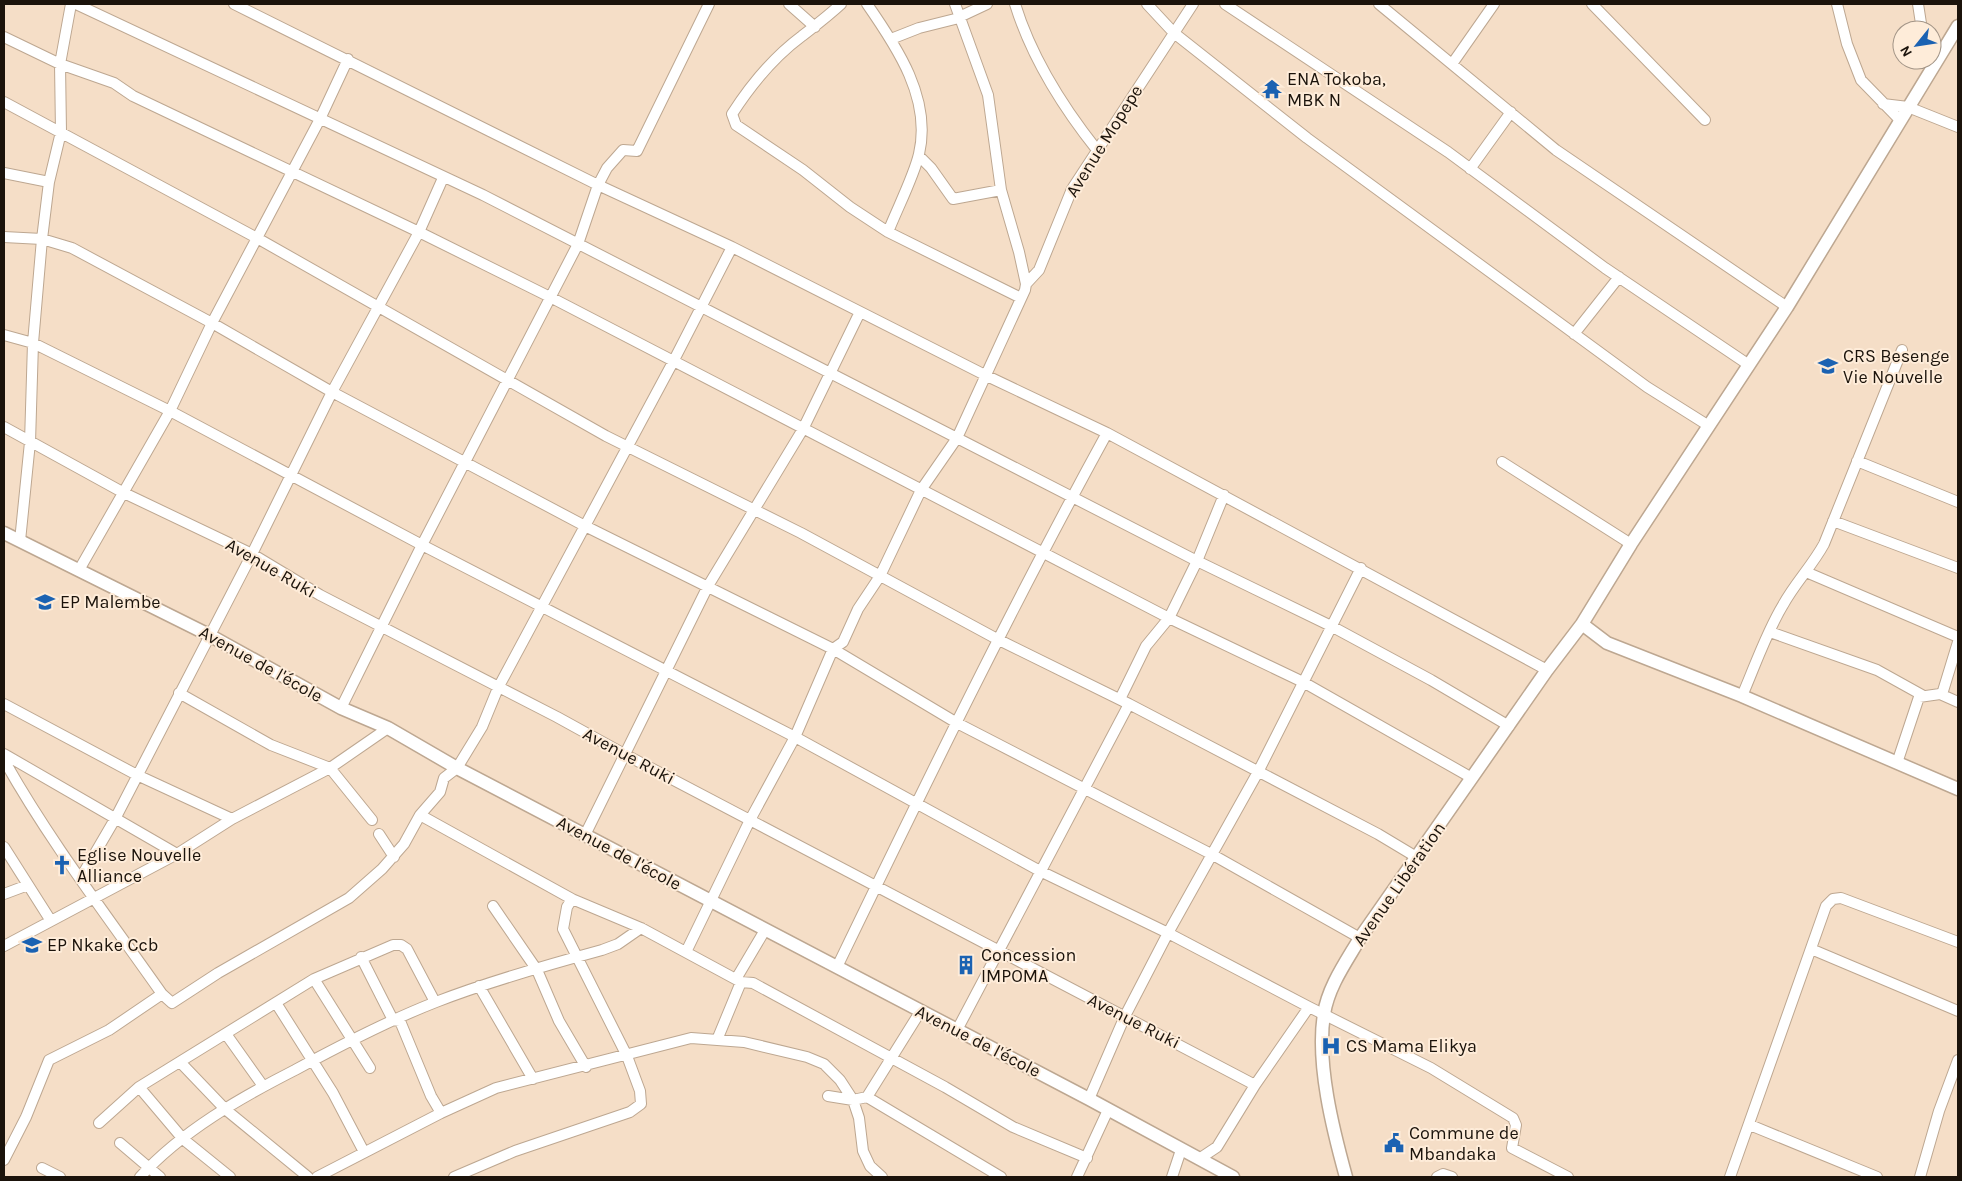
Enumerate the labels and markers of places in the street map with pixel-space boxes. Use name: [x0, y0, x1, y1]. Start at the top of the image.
place label: ENA Tokoba, MBK N: [1287, 68, 1386, 111]
temple icon: ENA Tokoba, MBK N: [1261, 78, 1283, 100]
place label: CRS Besenge Vie Nouvelle: [1843, 345, 1950, 388]
school or university icon: CRS Besenge Vie Nouvelle: [1817, 355, 1839, 377]
school or university icon: EP Malembe: [34, 591, 56, 613]
place label: EP Malembe: [60, 591, 161, 613]
place label: Eglise Nouvelle Alliance: [77, 844, 201, 887]
church icon: Eglise Nouvelle Alliance: [51, 854, 73, 876]
school or university icon: EP Nkake Ccb: [21, 934, 43, 956]
place label: EP Nkake Ccb: [47, 934, 158, 956]
place label: Concession IMPOMA: [981, 944, 1076, 987]
building icon: Concession IMPOMA: [955, 954, 977, 976]
hospital icon: CS Mama Elikya: [1320, 1035, 1342, 1057]
place label: CS Mama Elikya: [1346, 1035, 1477, 1057]
place label: Commune de Mbandaka: [1409, 1122, 1519, 1165]
public building icon: Commune de Mbandaka: [1383, 1132, 1405, 1154]

